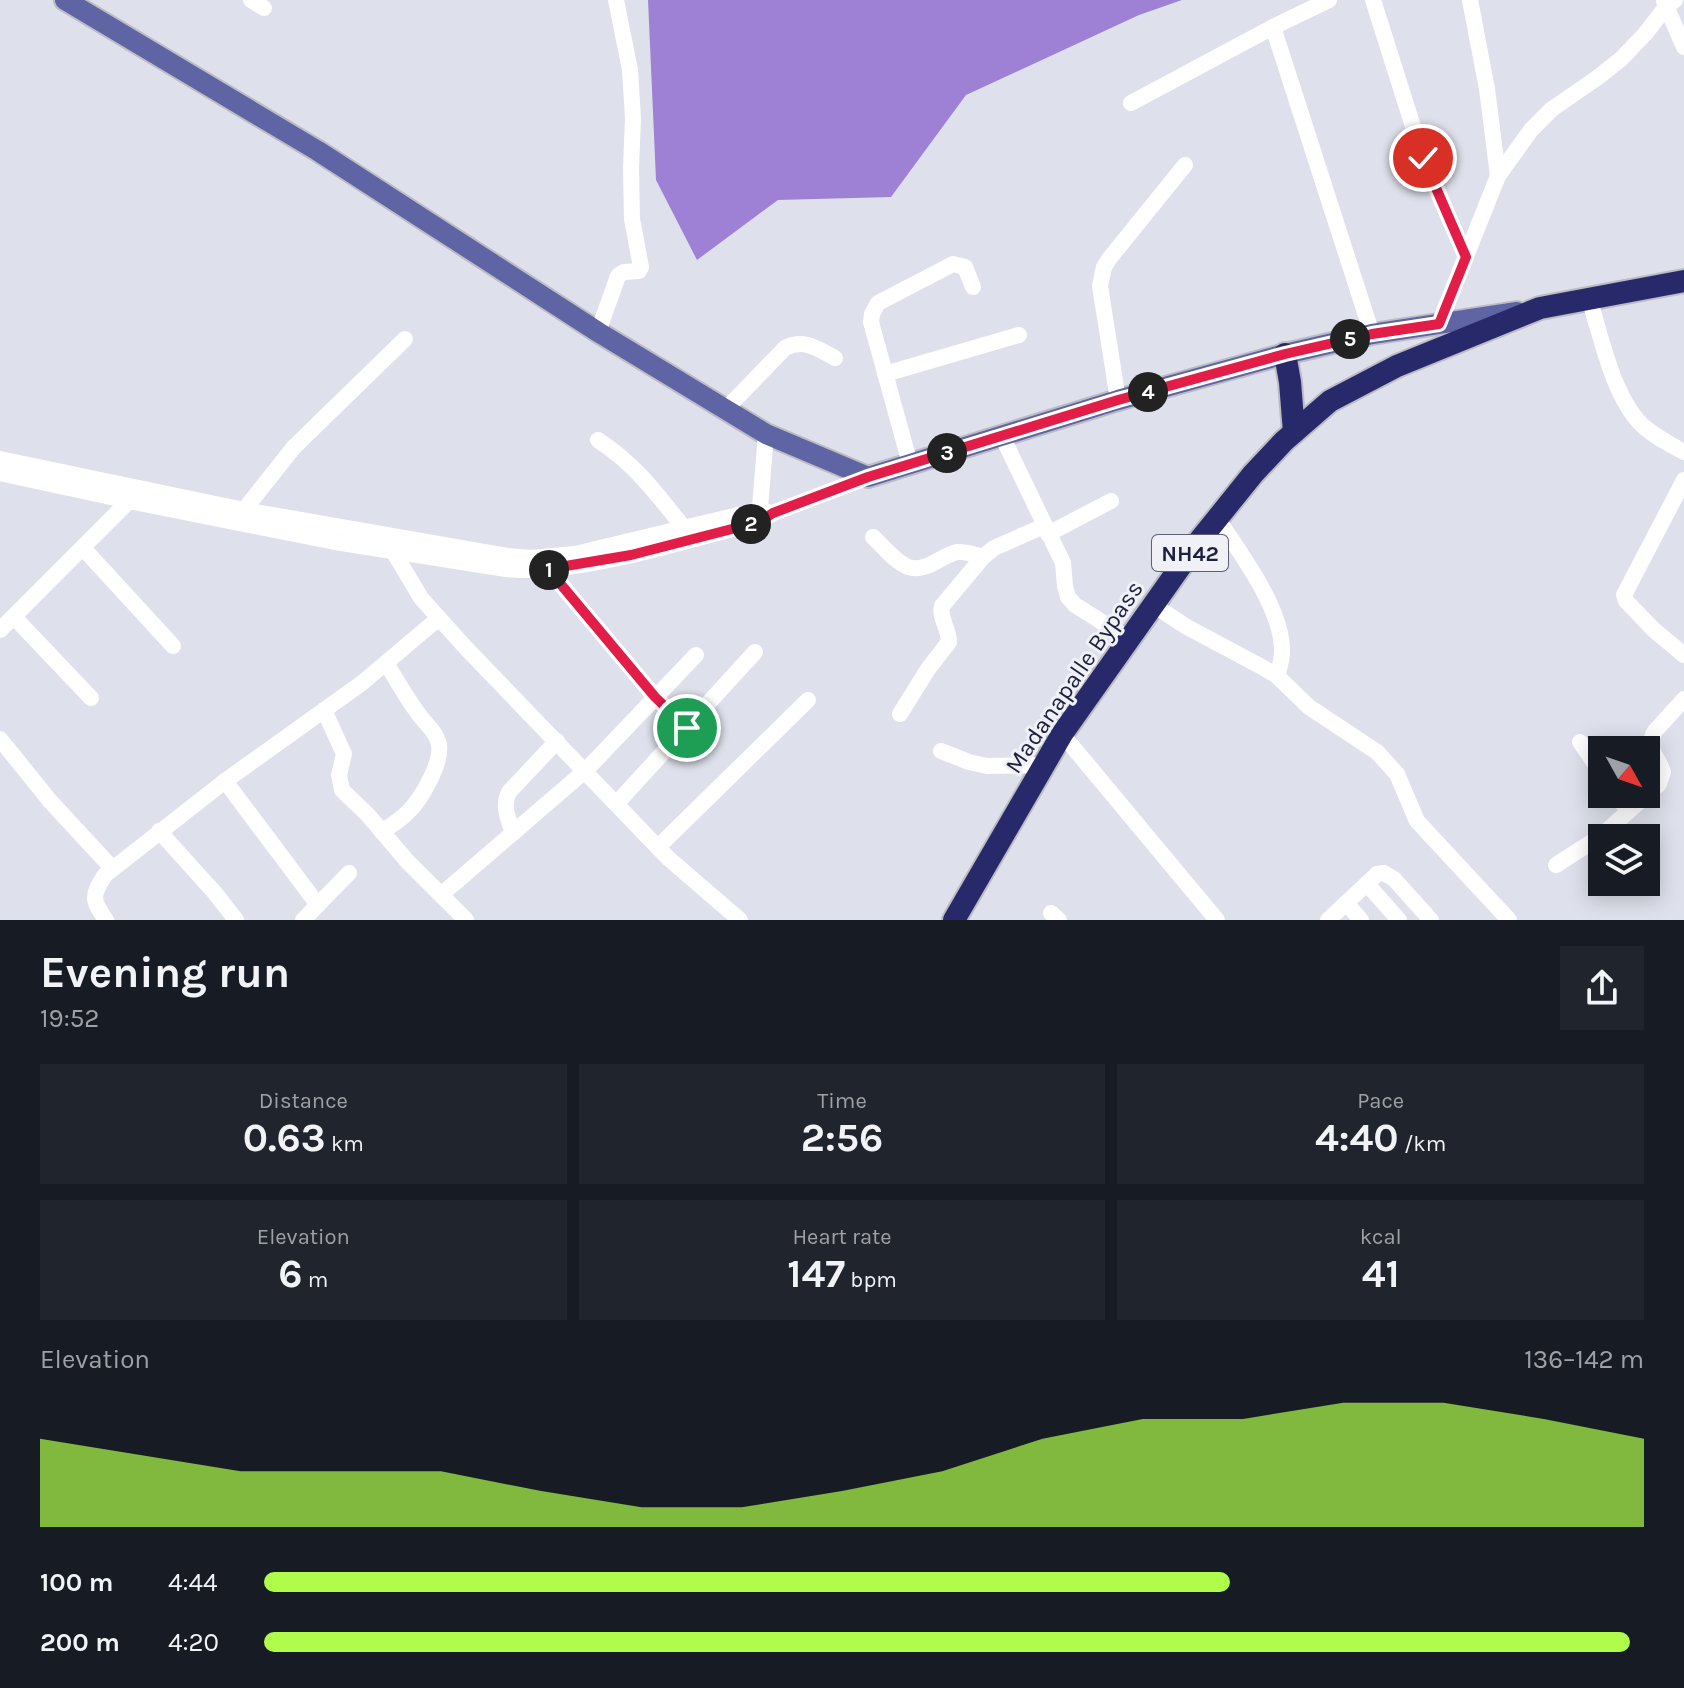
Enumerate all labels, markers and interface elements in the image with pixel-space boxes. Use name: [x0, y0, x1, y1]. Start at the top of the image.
pin: [1389, 124, 1457, 192]
icon: check: [1401, 136, 1445, 180]
pin: 5: [1330, 319, 1370, 359]
text: 5: [1344, 326, 1356, 352]
pin: 4: [1128, 372, 1168, 412]
text: 4: [1141, 379, 1155, 405]
pin: 3: [927, 433, 967, 473]
text: 3: [940, 440, 954, 466]
pin: 2: [731, 504, 771, 544]
text: 2: [744, 511, 758, 537]
road number: NH42: [1152, 535, 1228, 571]
pin: 1: [529, 550, 569, 590]
text: 1: [545, 557, 553, 583]
street label: Madanapalle Bypass: [999, 576, 1149, 778]
pin: [653, 694, 721, 762]
icon: arrive: [665, 706, 709, 750]
north arrow: [1588, 736, 1660, 808]
map controls: [1588, 736, 1660, 896]
button: layers: [1588, 824, 1660, 896]
button: share: [1560, 946, 1644, 1030]
text: Evening run: [40, 947, 290, 998]
text: 19:52: [40, 1003, 99, 1034]
text: Distance: [259, 1088, 348, 1114]
text: Time: [817, 1088, 867, 1114]
text: Pace: [1357, 1088, 1404, 1114]
text: 0.63: [243, 1114, 326, 1161]
text: 2:56: [801, 1114, 883, 1161]
text: 4:40: [1315, 1114, 1399, 1161]
text: km: [326, 1131, 364, 1157]
text: /km: [1399, 1131, 1446, 1157]
text: Elevation: [257, 1224, 350, 1250]
text: Heart rate: [792, 1224, 892, 1250]
text: kcal: [1360, 1224, 1402, 1250]
text: 6: [278, 1250, 303, 1297]
text: 147: [787, 1250, 845, 1297]
text: 41: [1362, 1250, 1400, 1297]
text: m: [303, 1267, 328, 1293]
text: bpm: [845, 1267, 897, 1293]
text: Elevation: [40, 1344, 150, 1375]
text: 136–142 m: [1524, 1344, 1644, 1375]
text: 100 m: [40, 1567, 113, 1598]
text: 4:44: [168, 1567, 218, 1598]
text: 200 m: [40, 1627, 120, 1658]
text: 4:20: [168, 1627, 219, 1658]

